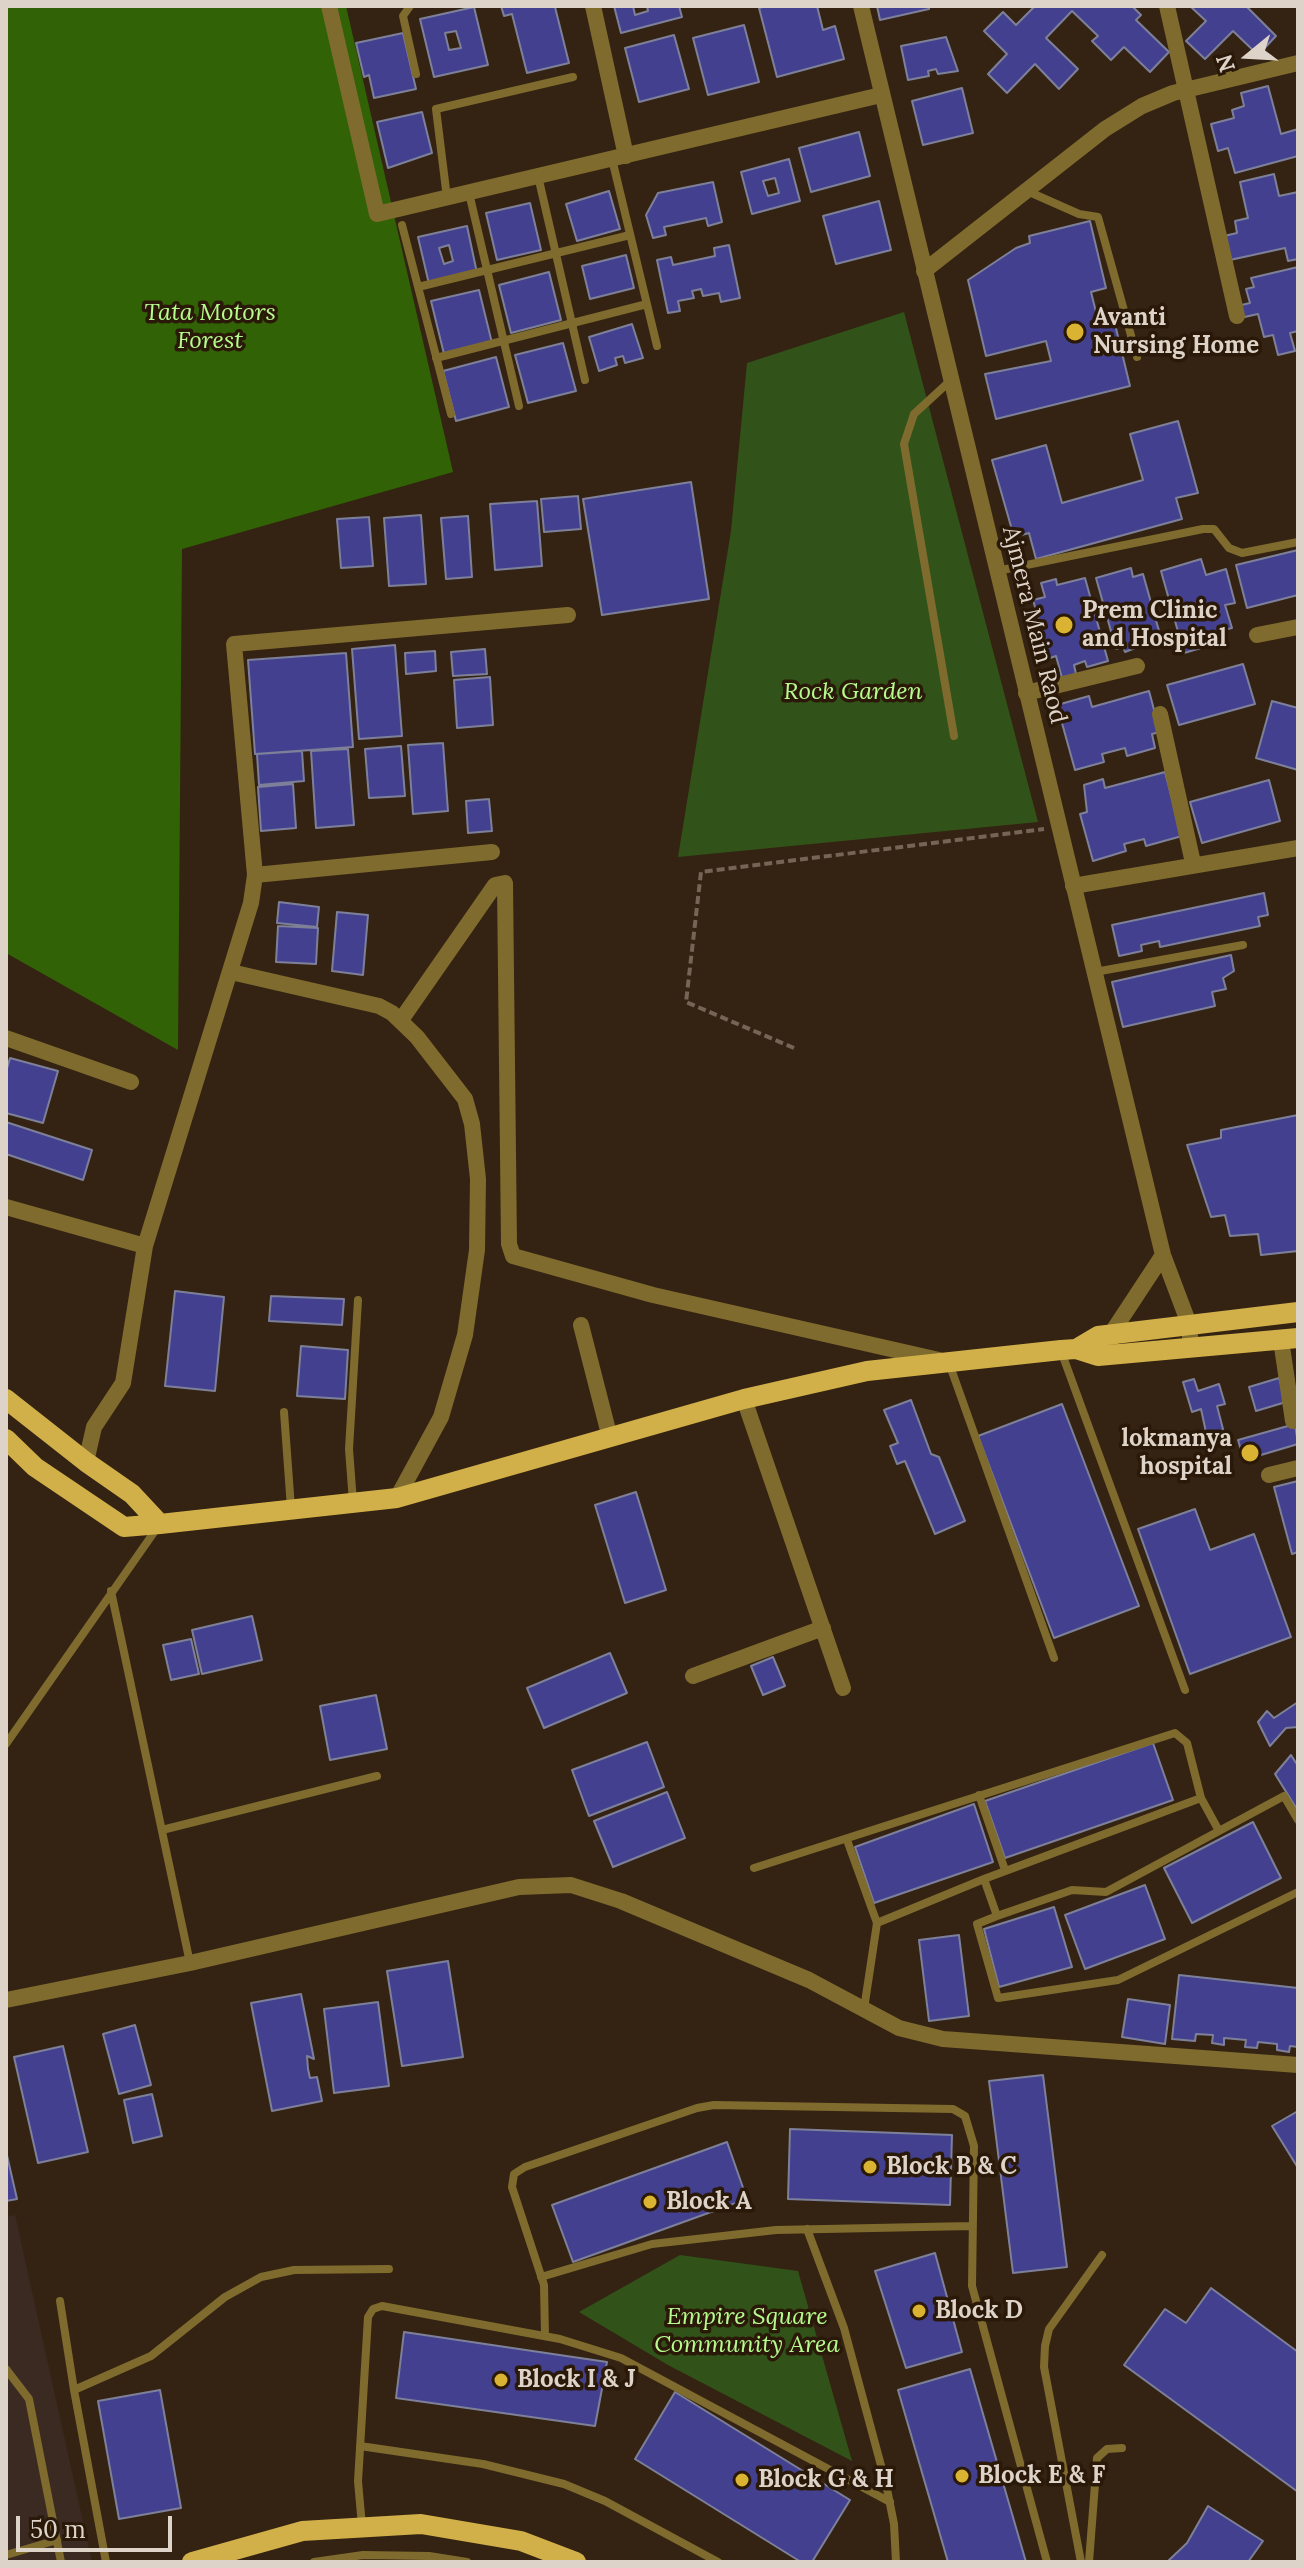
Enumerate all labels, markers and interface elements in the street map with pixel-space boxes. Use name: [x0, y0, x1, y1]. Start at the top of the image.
north arrow: [1208, 16, 1288, 96]
text: N: [1209, 51, 1241, 76]
park label: Tata Motors Forest: [144, 299, 276, 355]
place label: Avanti Nursing Home: [1093, 304, 1259, 360]
marker: Avanti Nursing Home: [1064, 321, 1086, 343]
street label: Ajmera Main Raod: [996, 523, 1072, 727]
place label: Prem Clinic and Hospital: [1082, 597, 1227, 653]
marker: Prem Clinic and Hospital: [1053, 614, 1075, 636]
park label: Rock Garden: [784, 678, 922, 706]
place label: lokmanya hospital: [1121, 1425, 1232, 1481]
marker: lokmanya hospital: [1239, 1442, 1261, 1464]
place label: Block B & C: [886, 2153, 1017, 2181]
marker: Block B & C: [861, 2158, 879, 2176]
place label: Block A: [666, 2188, 752, 2216]
marker: Block A: [641, 2193, 659, 2211]
place label: Block D: [935, 2297, 1023, 2325]
marker: Block D: [910, 2302, 928, 2320]
park label: Empire Square Community Area: [654, 2303, 840, 2359]
place label: Block I & J: [517, 2366, 636, 2394]
marker: Block I & J: [492, 2371, 510, 2389]
place label: Block E & F: [978, 2462, 1105, 2490]
place label: Block G & H: [758, 2466, 894, 2494]
marker: Block E & F: [953, 2467, 971, 2485]
marker: Block G & H: [733, 2471, 751, 2489]
scale bar: [20, 2500, 176, 2550]
text: 50 m: [30, 2514, 86, 2545]

